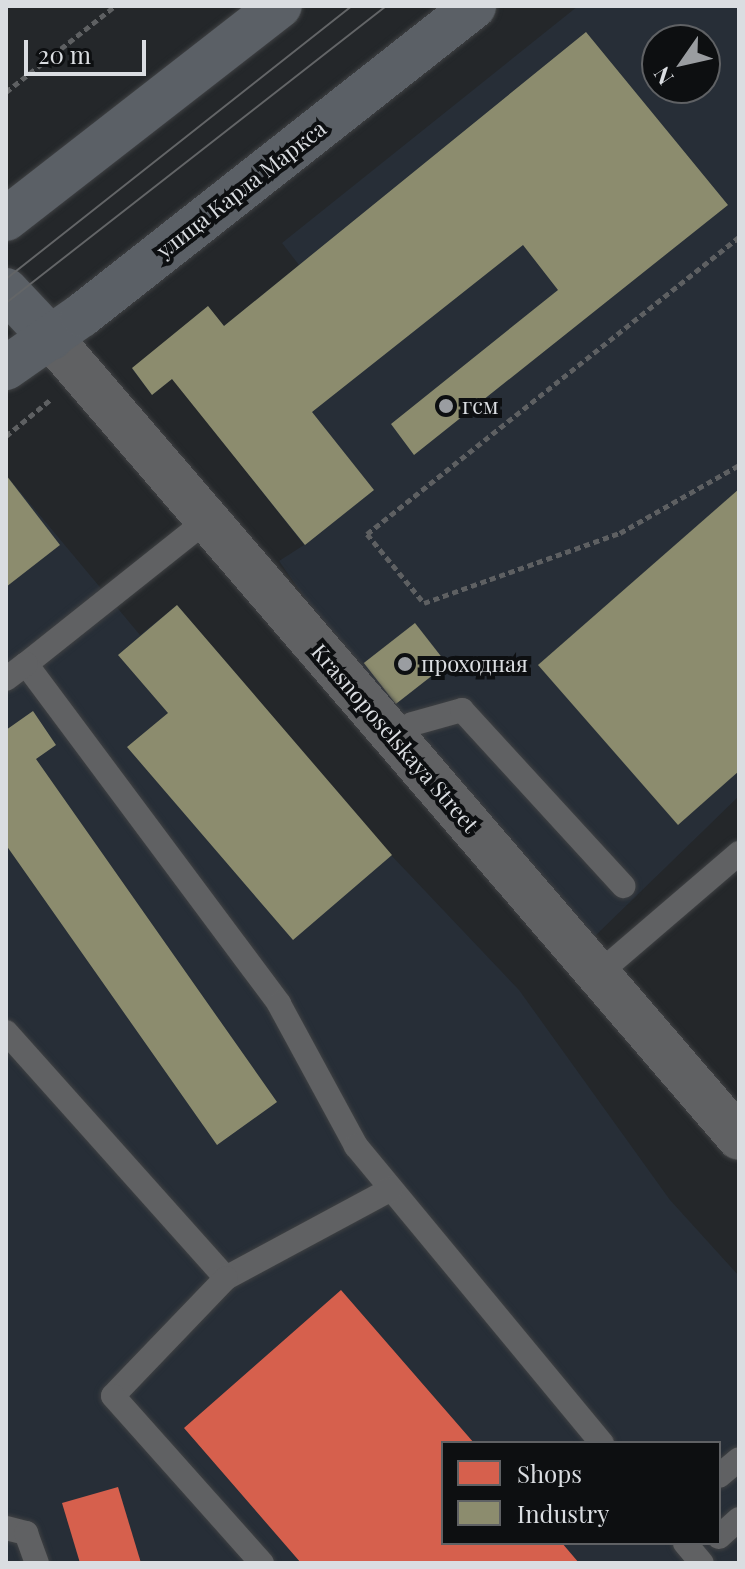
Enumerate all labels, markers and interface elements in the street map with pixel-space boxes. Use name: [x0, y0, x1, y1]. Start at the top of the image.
scale bar: [28, 24, 150, 74]
north arrow: [641, 24, 721, 104]
text: 20 m: [38, 38, 91, 70]
text: N: [646, 61, 680, 91]
street label: улица Карла Маркса: [151, 115, 331, 263]
place label: гсм: [462, 393, 499, 419]
marker: гсм: [437, 397, 455, 415]
street label: Krasnoposelskaya Street: [306, 638, 484, 838]
place label: проходная: [421, 651, 528, 677]
marker: проходная: [396, 655, 414, 673]
legend: [441, 1441, 721, 1545]
text: Shops: [517, 1457, 582, 1489]
text: Industry: [517, 1497, 609, 1529]

